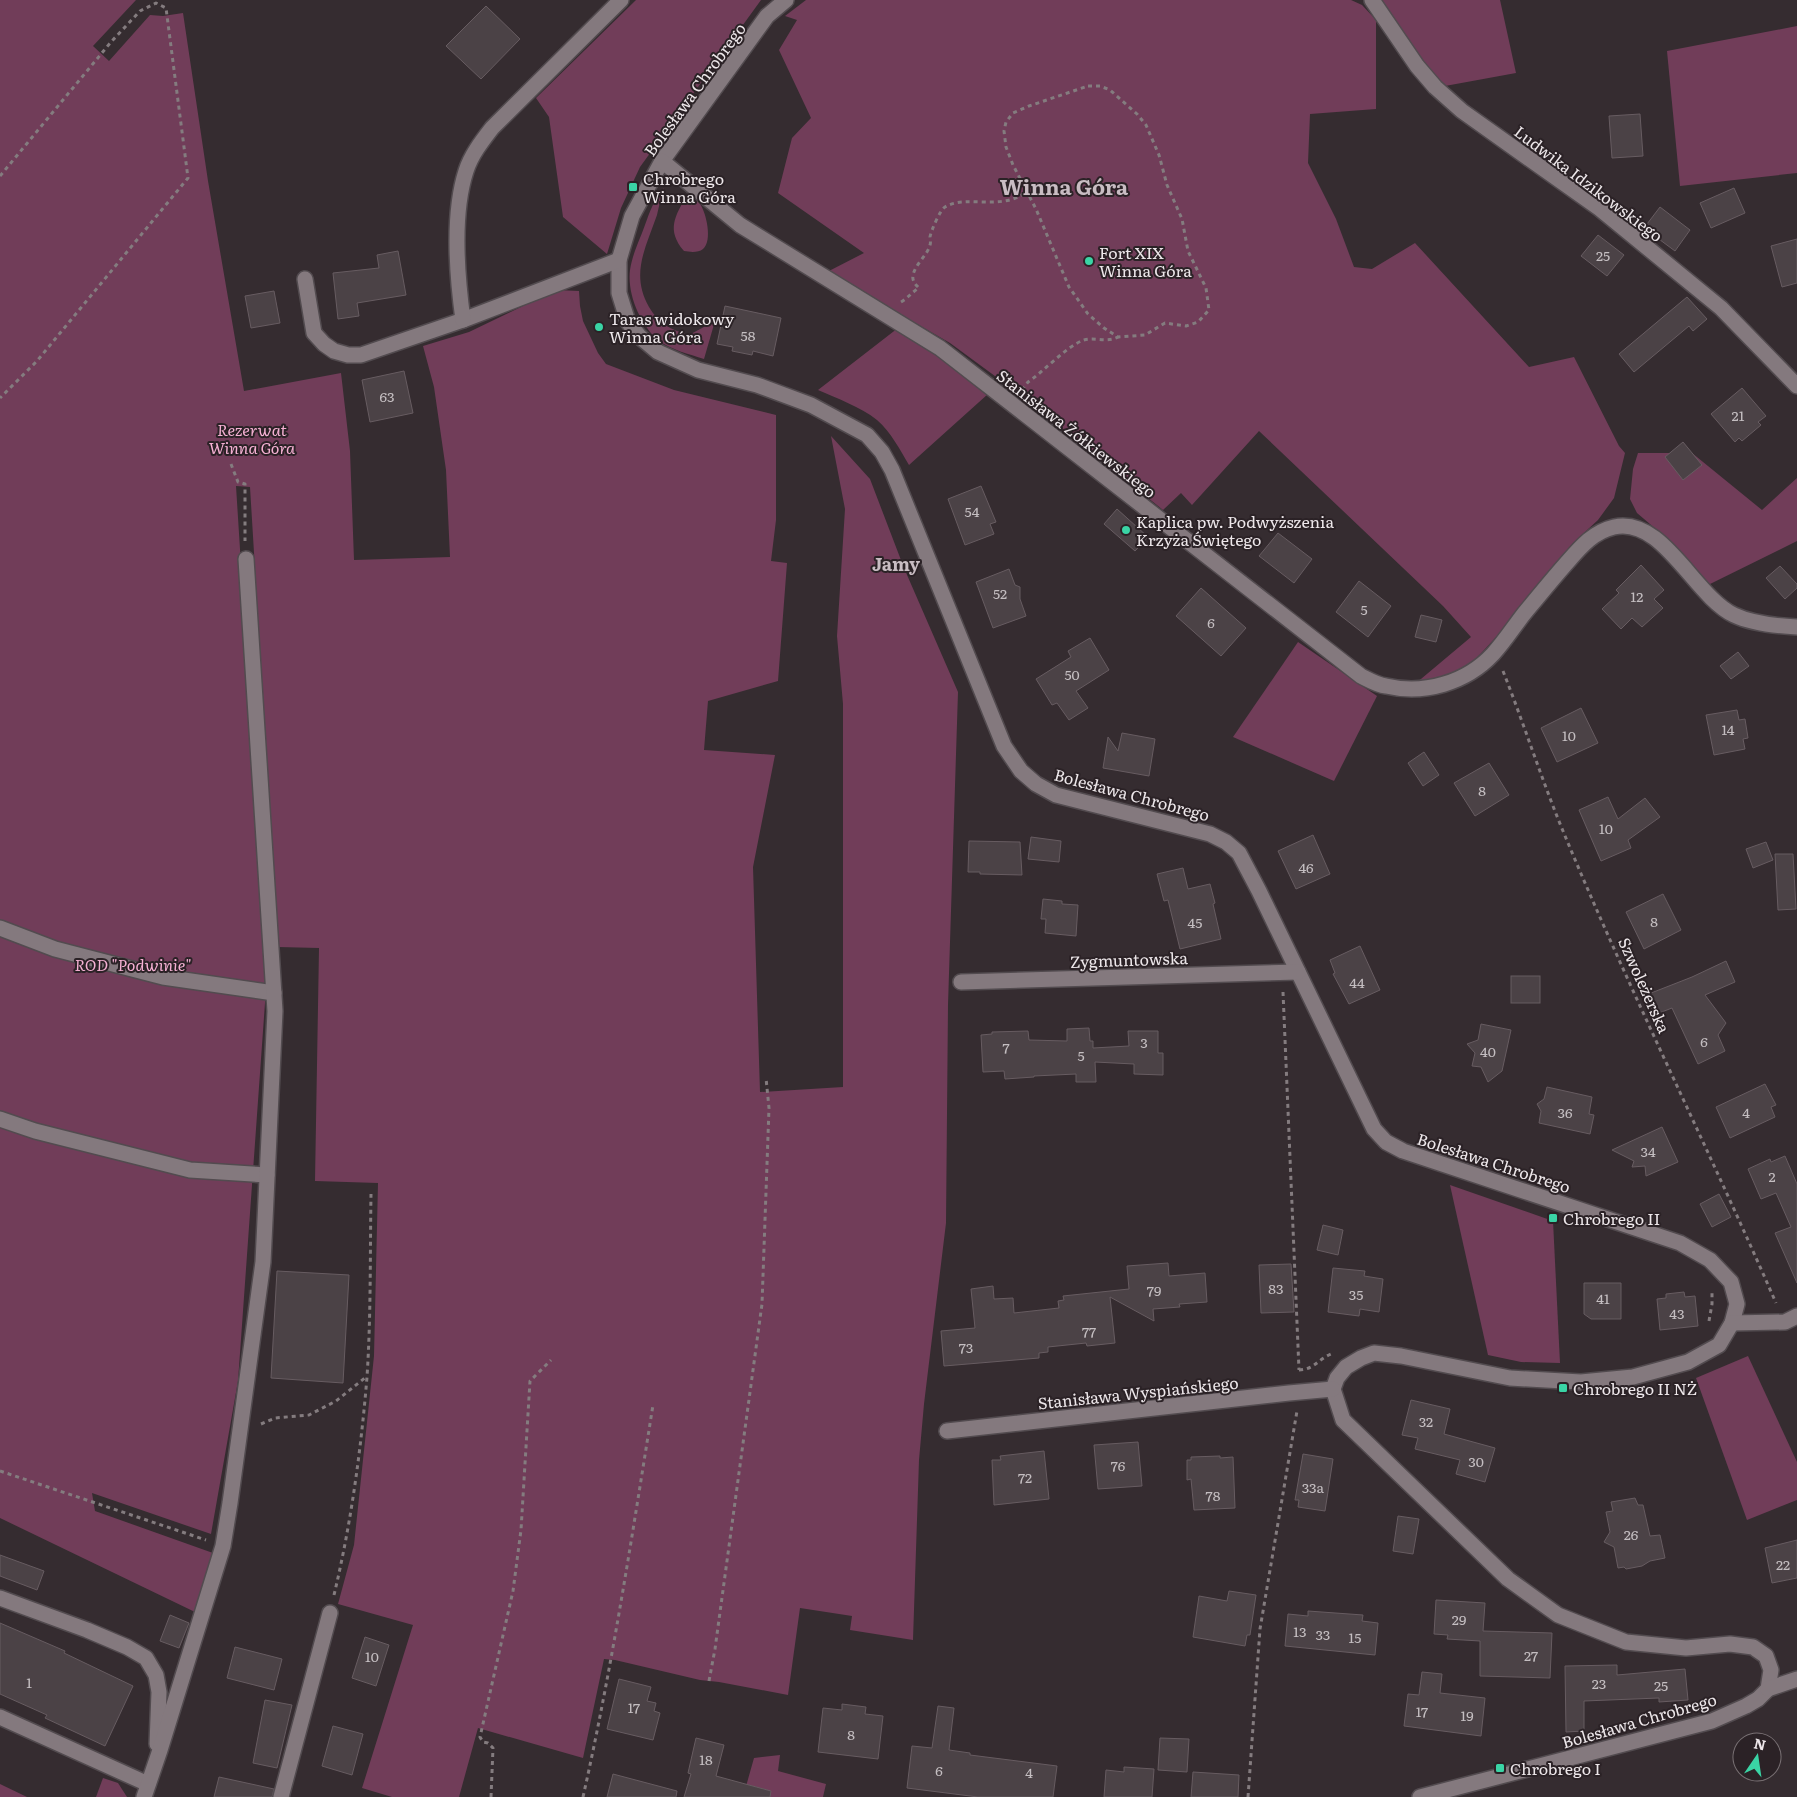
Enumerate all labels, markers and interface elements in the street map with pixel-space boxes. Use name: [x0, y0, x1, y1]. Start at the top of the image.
street label: Bolesława Chrobrego: [637, 17, 751, 161]
street label: Ludwika Idzikowskiego: [1510, 119, 1668, 247]
place label: Chrobrego Winna Góra: [643, 166, 736, 208]
district label: Winna Góra: [1000, 170, 1129, 201]
marker: Chrobrego Winna Góra: [627, 181, 639, 193]
place label: Fort XIX Winna Góra: [1099, 240, 1192, 282]
house number: 25: [1596, 245, 1610, 265]
marker: Fort XIX Winna Góra: [1083, 255, 1095, 267]
place label: Taras widokowy Winna Góra: [609, 306, 735, 348]
marker: Taras widokowy Winna Góra: [593, 321, 605, 333]
house number: 58: [741, 325, 756, 345]
street label: Stanisława Żółkiewskiego: [992, 363, 1162, 503]
house number: 63: [379, 386, 395, 406]
house number: 21: [1732, 405, 1745, 425]
park label: Rezerwat Winna Góra: [209, 417, 296, 459]
house number: 54: [965, 501, 980, 521]
place label: Kaplica pw. Podwyższenia Krzyża Świętego: [1136, 509, 1334, 551]
marker: Kaplica pw. Podwyższenia Krzyża Świętego: [1120, 524, 1132, 536]
district label: Jamy: [872, 550, 920, 577]
house number: 52: [993, 583, 1007, 603]
house number: 12: [1631, 586, 1643, 606]
house number: 5: [1360, 599, 1368, 619]
house number: 6: [1207, 612, 1215, 632]
house number: 50: [1064, 664, 1080, 684]
house number: 14: [1722, 719, 1735, 739]
house number: 10: [1562, 725, 1576, 745]
street label: Bolesława Chrobrego: [1052, 762, 1212, 826]
house number: 8: [1478, 780, 1486, 800]
house number: 10: [1599, 818, 1613, 838]
house number: 46: [1298, 857, 1314, 877]
house number: 8: [1650, 911, 1658, 931]
house number: 45: [1188, 912, 1202, 932]
street label: Szwoleżerska: [1613, 933, 1677, 1037]
street label: Zygmuntowska: [1070, 945, 1189, 973]
park label: ROD "Podwinie": [75, 952, 191, 976]
house number: 44: [1349, 972, 1365, 992]
house number: 6: [1700, 1031, 1708, 1051]
house number: 3: [1140, 1032, 1148, 1052]
house number: 7: [1002, 1037, 1010, 1057]
house number: 40: [1480, 1041, 1496, 1061]
house number: 5: [1077, 1045, 1085, 1065]
house number: 36: [1557, 1102, 1573, 1122]
house number: 4: [1742, 1102, 1750, 1122]
street label: Bolesława Chrobrego: [1414, 1126, 1574, 1198]
house number: 34: [1640, 1141, 1656, 1161]
house number: 2: [1768, 1166, 1776, 1186]
place label: Chrobrego II: [1563, 1206, 1660, 1230]
marker: Chrobrego II: [1547, 1212, 1559, 1224]
house number: 83: [1268, 1278, 1284, 1298]
house number: 79: [1147, 1280, 1161, 1300]
house number: 35: [1349, 1284, 1363, 1304]
house number: 41: [1596, 1288, 1610, 1308]
house number: 43: [1669, 1303, 1685, 1323]
house number: 77: [1082, 1321, 1096, 1341]
house number: 73: [959, 1337, 973, 1357]
street label: Stanisława Wyspiańskiego: [1036, 1370, 1240, 1414]
place label: Chrobrego II NŻ: [1573, 1376, 1697, 1400]
marker: Chrobrego II NŻ: [1557, 1382, 1569, 1394]
house number: 32: [1419, 1411, 1433, 1431]
house number: 30: [1468, 1451, 1484, 1471]
house number: 76: [1111, 1455, 1126, 1475]
house number: 72: [1018, 1467, 1032, 1487]
house number: 33a: [1302, 1477, 1325, 1497]
house number: 78: [1206, 1485, 1221, 1505]
house number: 26: [1624, 1524, 1639, 1544]
house number: 22: [1776, 1554, 1790, 1574]
house number: 29: [1452, 1609, 1466, 1629]
house number: 13: [1293, 1621, 1307, 1641]
house number: 33: [1316, 1624, 1330, 1644]
house number: 15: [1349, 1627, 1361, 1647]
house number: 27: [1524, 1645, 1538, 1665]
house number: 10: [365, 1646, 379, 1666]
house number: 1: [26, 1672, 32, 1692]
house number: 23: [1592, 1673, 1606, 1693]
house number: 25: [1654, 1675, 1668, 1695]
street label: Bolesława Chrobrego: [1559, 1686, 1719, 1754]
house number: 17: [628, 1697, 640, 1717]
house number: 17: [1416, 1701, 1428, 1721]
house number: 19: [1460, 1705, 1474, 1725]
house number: 8: [847, 1724, 855, 1744]
north arrow: [1732, 1732, 1782, 1782]
text: N: [1752, 1732, 1768, 1754]
house number: 18: [699, 1749, 713, 1769]
place label: Chrobrego I: [1510, 1756, 1601, 1780]
house number: 6: [935, 1760, 943, 1780]
house number: 4: [1025, 1762, 1033, 1782]
marker: Chrobrego I: [1494, 1762, 1506, 1774]

